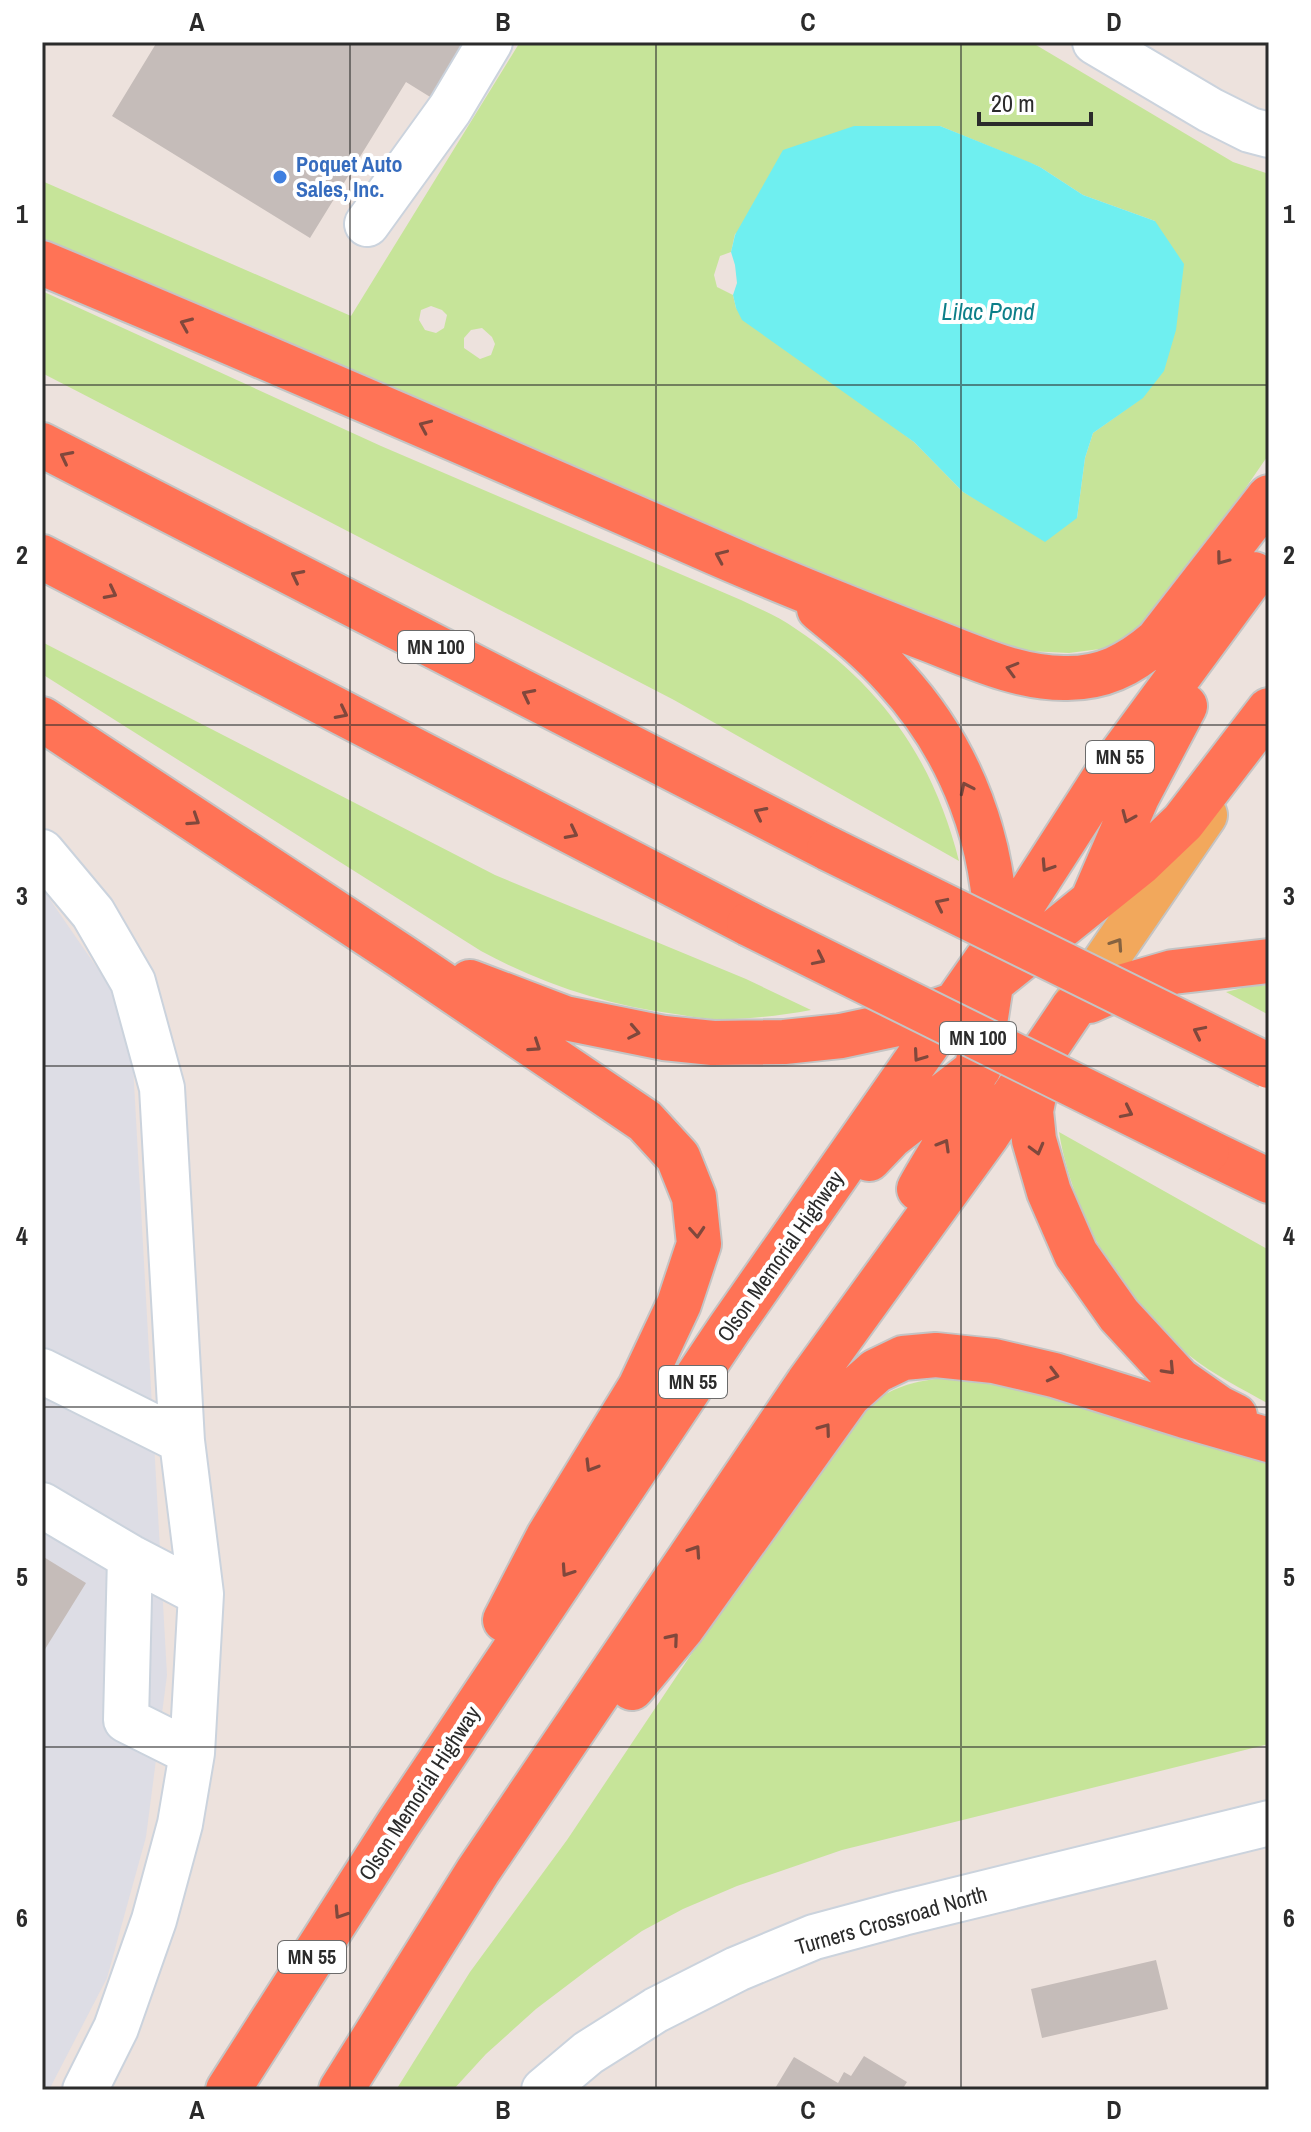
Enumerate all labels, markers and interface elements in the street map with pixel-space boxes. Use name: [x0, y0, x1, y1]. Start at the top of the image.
text: A: [189, 4, 205, 39]
text: B: [495, 4, 511, 39]
text: C: [800, 4, 816, 39]
text: D: [1106, 4, 1122, 39]
scale bar: [979, 76, 1091, 126]
text: 20 m: [991, 87, 1035, 119]
place label: Poquet Auto Sales, Inc.: [296, 149, 403, 204]
marker: Poquet Auto Sales, Inc.: [271, 168, 289, 186]
text: 1: [16, 196, 28, 231]
text: 1: [1283, 196, 1295, 231]
water label: Lilac Pond: [942, 295, 1036, 327]
one-way arrow: [180, 317, 194, 333]
one-way arrow: [419, 419, 433, 435]
one-way arrow: [59, 452, 74, 467]
text: 2: [16, 537, 28, 572]
text: 2: [1283, 537, 1295, 572]
one-way arrow: [715, 549, 729, 565]
one-way arrow: [1217, 550, 1231, 565]
one-way arrow: [291, 570, 305, 586]
one-way arrow: [103, 583, 118, 598]
road number: MN 100: [398, 631, 474, 663]
one-way arrow: [1006, 662, 1020, 678]
one-way arrow: [522, 689, 537, 704]
one-way arrow: [333, 703, 348, 718]
road number: MN 55: [1086, 741, 1154, 773]
one-way arrow: [960, 782, 976, 796]
one-way arrow: [753, 808, 768, 823]
one-way arrow: [1122, 809, 1138, 824]
one-way arrow: [186, 810, 200, 825]
one-way arrow: [564, 823, 579, 838]
one-way arrow: [1042, 858, 1057, 872]
text: 3: [16, 878, 28, 913]
text: 3: [1283, 878, 1295, 913]
one-way arrow: [934, 898, 949, 914]
one-way arrow: [1107, 938, 1122, 952]
one-way arrow: [810, 949, 825, 965]
one-way arrow: [627, 1022, 641, 1039]
road number: MN 100: [940, 1022, 1016, 1054]
one-way arrow: [1193, 1026, 1208, 1041]
one-way arrow: [526, 1037, 541, 1052]
one-way arrow: [915, 1048, 929, 1062]
one-way arrow: [1119, 1102, 1134, 1118]
one-way arrow: [934, 1139, 950, 1154]
one-way arrow: [1028, 1142, 1045, 1156]
street label: Olson Memorial Highway: [710, 1164, 850, 1348]
text: 4: [16, 1218, 28, 1253]
text: 4: [1283, 1218, 1295, 1253]
one-way arrow: [688, 1226, 705, 1239]
one-way arrow: [1160, 1360, 1175, 1374]
road number: MN 55: [659, 1366, 727, 1398]
one-way arrow: [1046, 1366, 1060, 1383]
one-way arrow: [815, 1423, 830, 1437]
one-way arrow: [586, 1458, 601, 1472]
one-way arrow: [685, 1545, 700, 1560]
text: 5: [16, 1559, 28, 1594]
text: 5: [1283, 1559, 1295, 1594]
one-way arrow: [562, 1562, 577, 1576]
one-way arrow: [663, 1634, 678, 1649]
street label: Olson Memorial Highway: [351, 1700, 487, 1886]
street label: Turners Crossroad North: [792, 1878, 990, 1962]
text: 6: [16, 1900, 28, 1935]
text: 6: [1283, 1900, 1295, 1935]
one-way arrow: [335, 1904, 350, 1919]
road number: MN 55: [278, 1941, 346, 1973]
text: A: [189, 2092, 205, 2127]
text: B: [495, 2092, 511, 2127]
text: C: [800, 2092, 816, 2127]
text: D: [1106, 2092, 1122, 2127]

